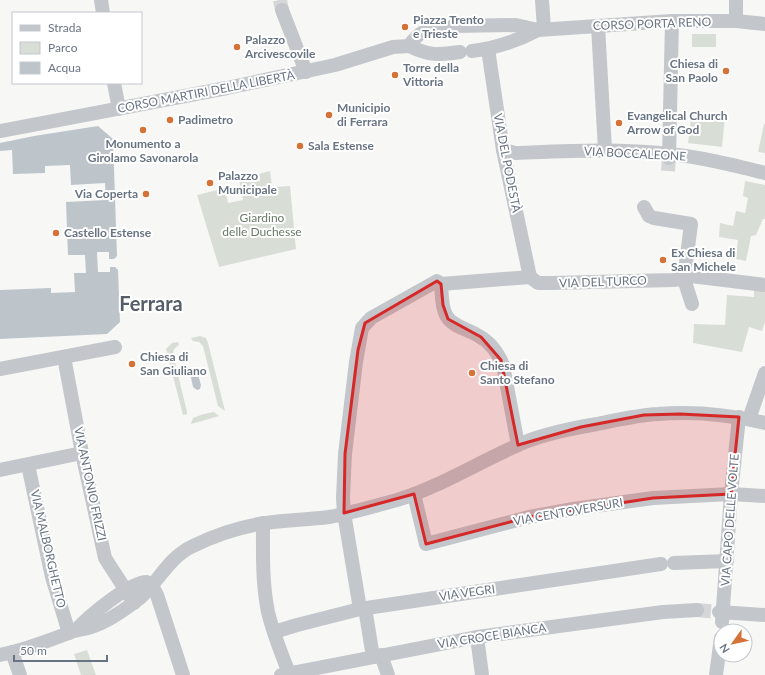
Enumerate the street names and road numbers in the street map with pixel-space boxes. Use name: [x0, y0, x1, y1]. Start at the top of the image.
street label: CORSO PORTA RENO: [593, 14, 712, 33]
street label: CORSO MARTIRI DELLA LIBERTÀ: [116, 67, 297, 116]
street label: VIA DEL PODESTÀ: [490, 112, 525, 215]
street label: VIA BOCCALEONE: [584, 143, 687, 164]
street label: VIA DEL TURCO: [559, 272, 647, 291]
street label: VIA ANTONIO FRIZZI: [71, 426, 110, 542]
street label: VIA CAPO DELLE VOLTE: [717, 453, 742, 587]
street label: VIA MALBORGHETTO: [28, 488, 69, 610]
street label: VIA CENTOVERSURI: [512, 494, 624, 529]
street label: VIA VEGRI: [438, 581, 496, 604]
street label: VIA CROCE BIANCA: [436, 619, 548, 652]

